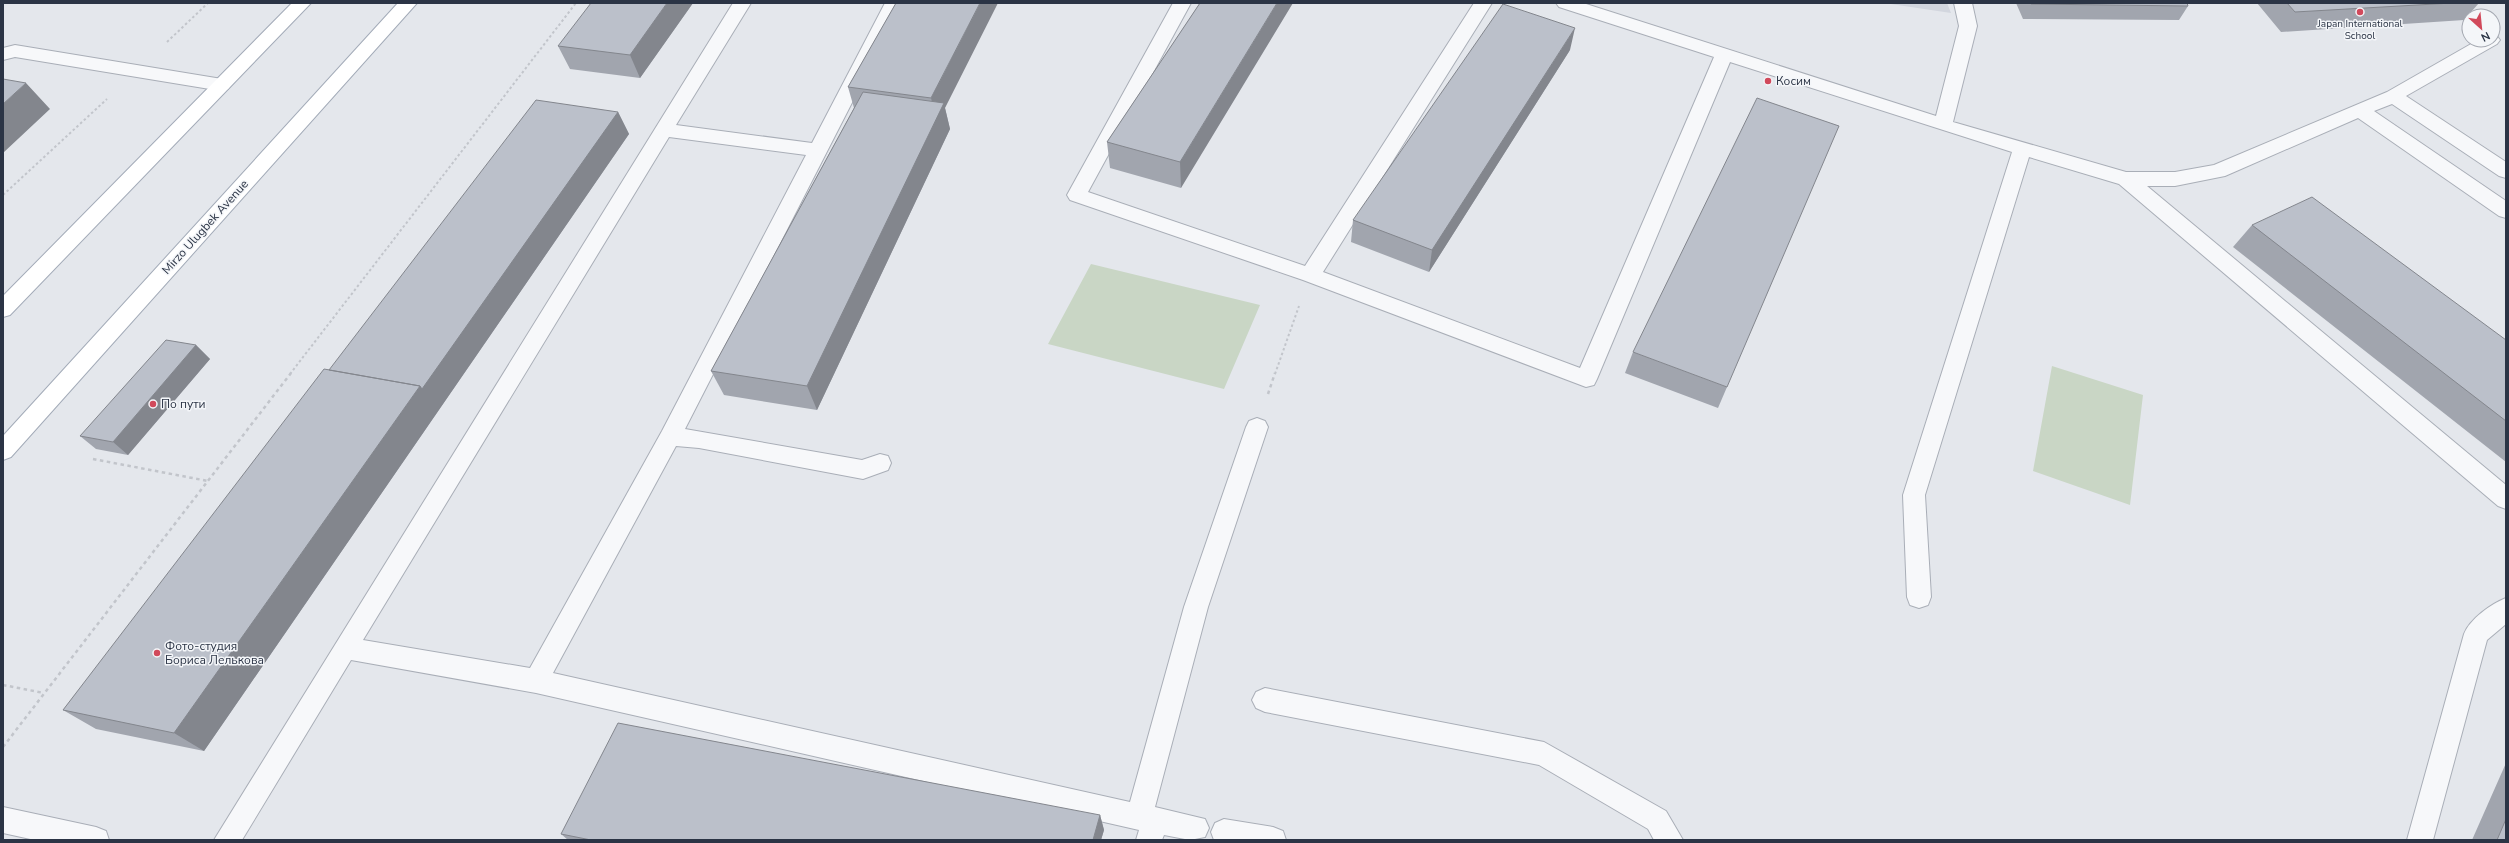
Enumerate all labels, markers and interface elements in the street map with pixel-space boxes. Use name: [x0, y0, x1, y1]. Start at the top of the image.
marker: Japan International School: [2355, 7, 2365, 17]
north arrow: [2461, 8, 2501, 48]
place label: Japan International School: [2317, 17, 2402, 43]
text: N: [2478, 28, 2492, 45]
place label: Косим: [1776, 73, 1811, 89]
marker: Косим: [1763, 76, 1773, 86]
street label: Mirzo Ulugbek Avenue: [158, 176, 252, 278]
place label: По пути: [161, 396, 206, 412]
marker: По пути: [148, 399, 158, 409]
place label: Фото-студия Бориса Лелькова: [165, 638, 264, 668]
marker: Фото-студия Бориса Лелькова: [152, 648, 162, 658]

